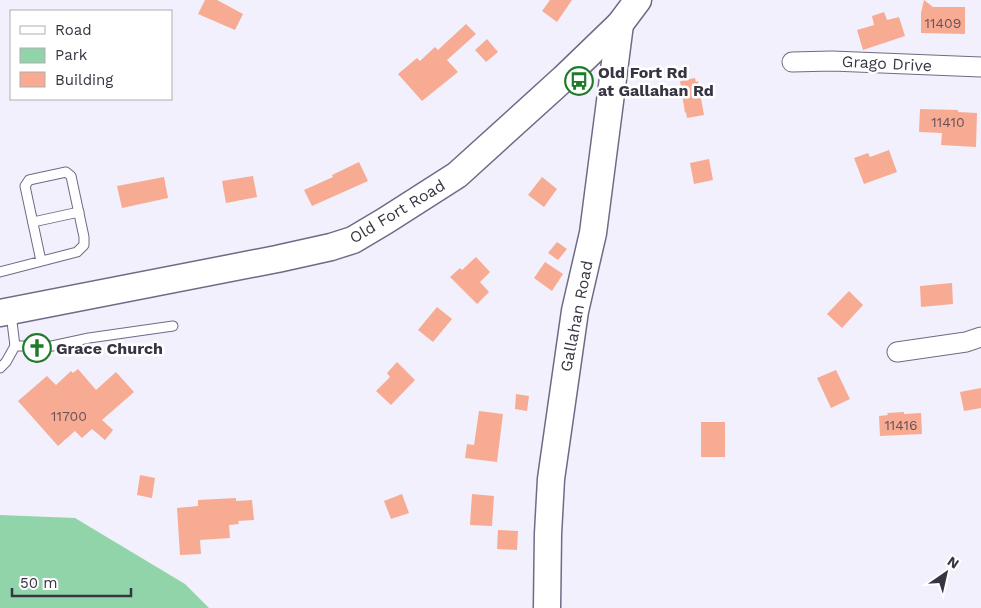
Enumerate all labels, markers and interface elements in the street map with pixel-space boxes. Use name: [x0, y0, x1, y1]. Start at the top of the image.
legend: [10, 10, 172, 100]
house number: 11409: [925, 15, 961, 31]
text: Road: [55, 21, 92, 39]
text: Park: [55, 46, 88, 64]
street label: Grago Drive: [841, 52, 933, 75]
place label: Old Fort Rd at Gallahan Rd: [598, 63, 714, 100]
bus stop icon: Old Fort Rd at Gallahan Rd: [564, 66, 594, 96]
text: Building: [55, 71, 113, 89]
house number: 11410: [931, 114, 965, 130]
street label: Old Fort Road: [346, 175, 448, 247]
street label: Gallahan Road: [556, 259, 597, 373]
church icon: Grace Church: [22, 333, 52, 363]
place label: Grace Church: [56, 339, 163, 358]
house number: 11700: [51, 408, 87, 424]
house number: 11416: [884, 417, 918, 433]
north arrow: [921, 548, 971, 598]
text: N: [944, 553, 962, 572]
scale bar: [12, 566, 131, 598]
text: 50 m: [20, 574, 57, 592]

